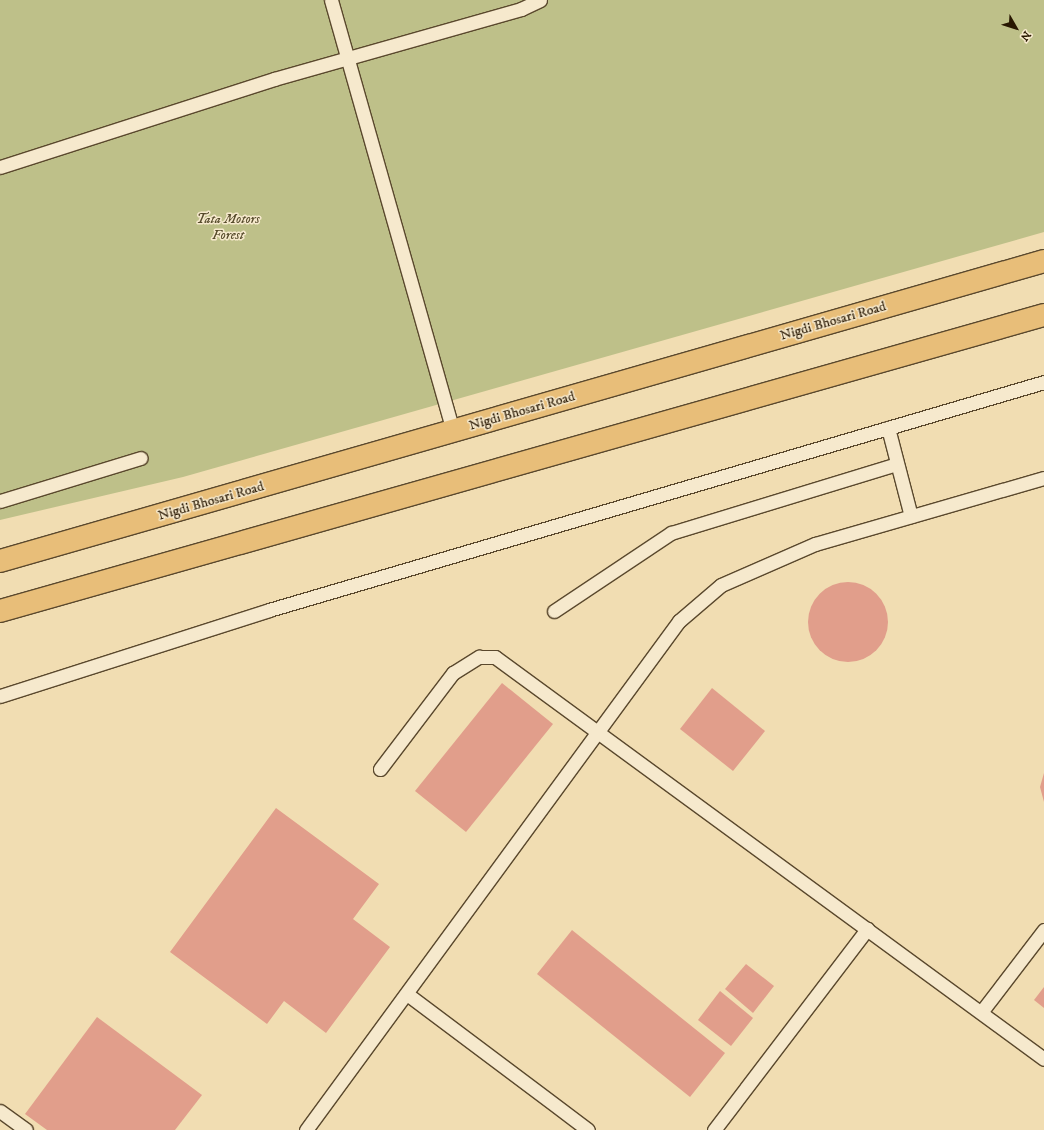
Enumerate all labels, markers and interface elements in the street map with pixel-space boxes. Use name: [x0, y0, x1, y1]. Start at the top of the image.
north arrow: [996, 8, 1036, 48]
text: N: [1017, 28, 1034, 43]
park label: Tata Motors Forest: [196, 211, 260, 244]
street label: Nigdi Bhosari Road: [778, 298, 888, 344]
street label: Nigdi Bhosari Road: [467, 388, 577, 434]
street label: Nigdi Bhosari Road: [156, 478, 266, 524]

